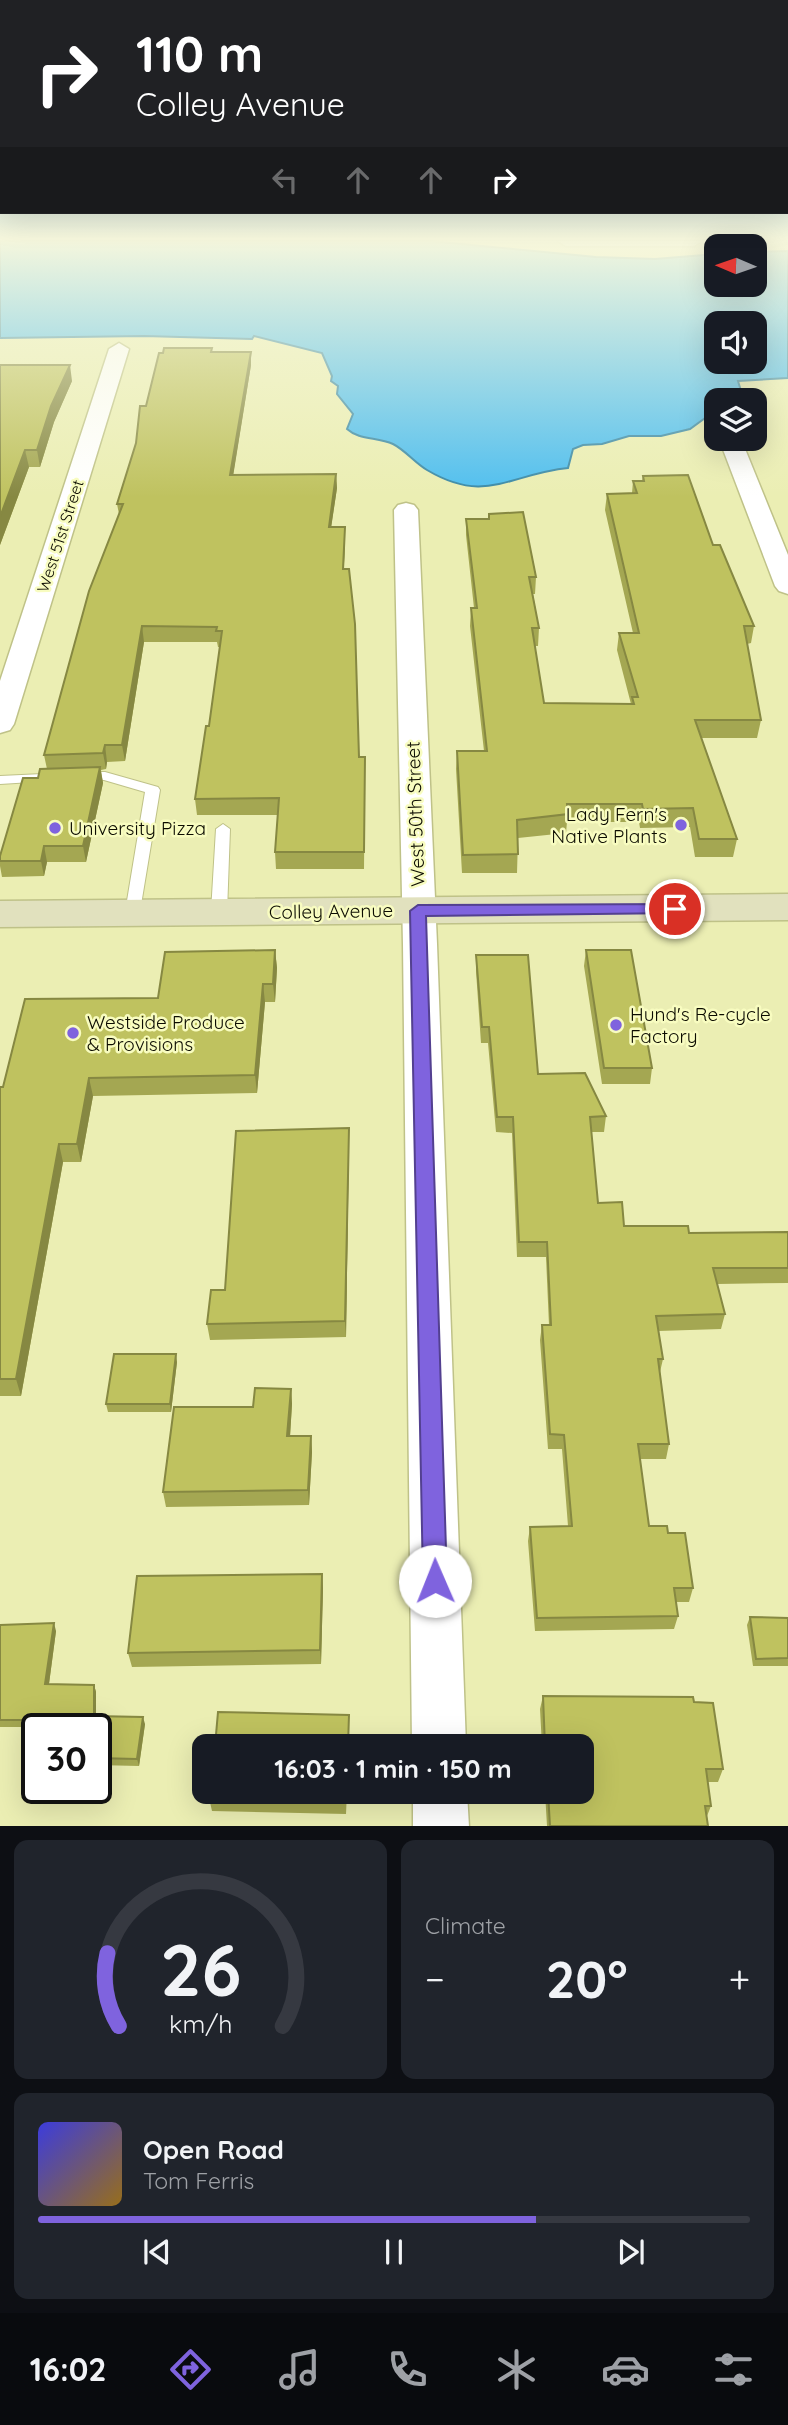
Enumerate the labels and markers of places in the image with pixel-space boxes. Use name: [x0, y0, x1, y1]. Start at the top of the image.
place label: Lady Fern's Native Plants: [551, 802, 667, 848]
place label: University Pizza: [69, 816, 206, 840]
marker: Lady Fern's Native Plants: [673, 817, 689, 833]
marker: University Pizza: [47, 820, 63, 836]
pin: [645, 879, 705, 939]
place label: Hund's Re-cycle Factory: [630, 1002, 771, 1048]
place label: Westside Produce & Provisions: [87, 1010, 245, 1056]
marker: Hund's Re-cycle Factory: [608, 1017, 624, 1033]
marker: Westside Produce & Provisions: [65, 1025, 81, 1041]

